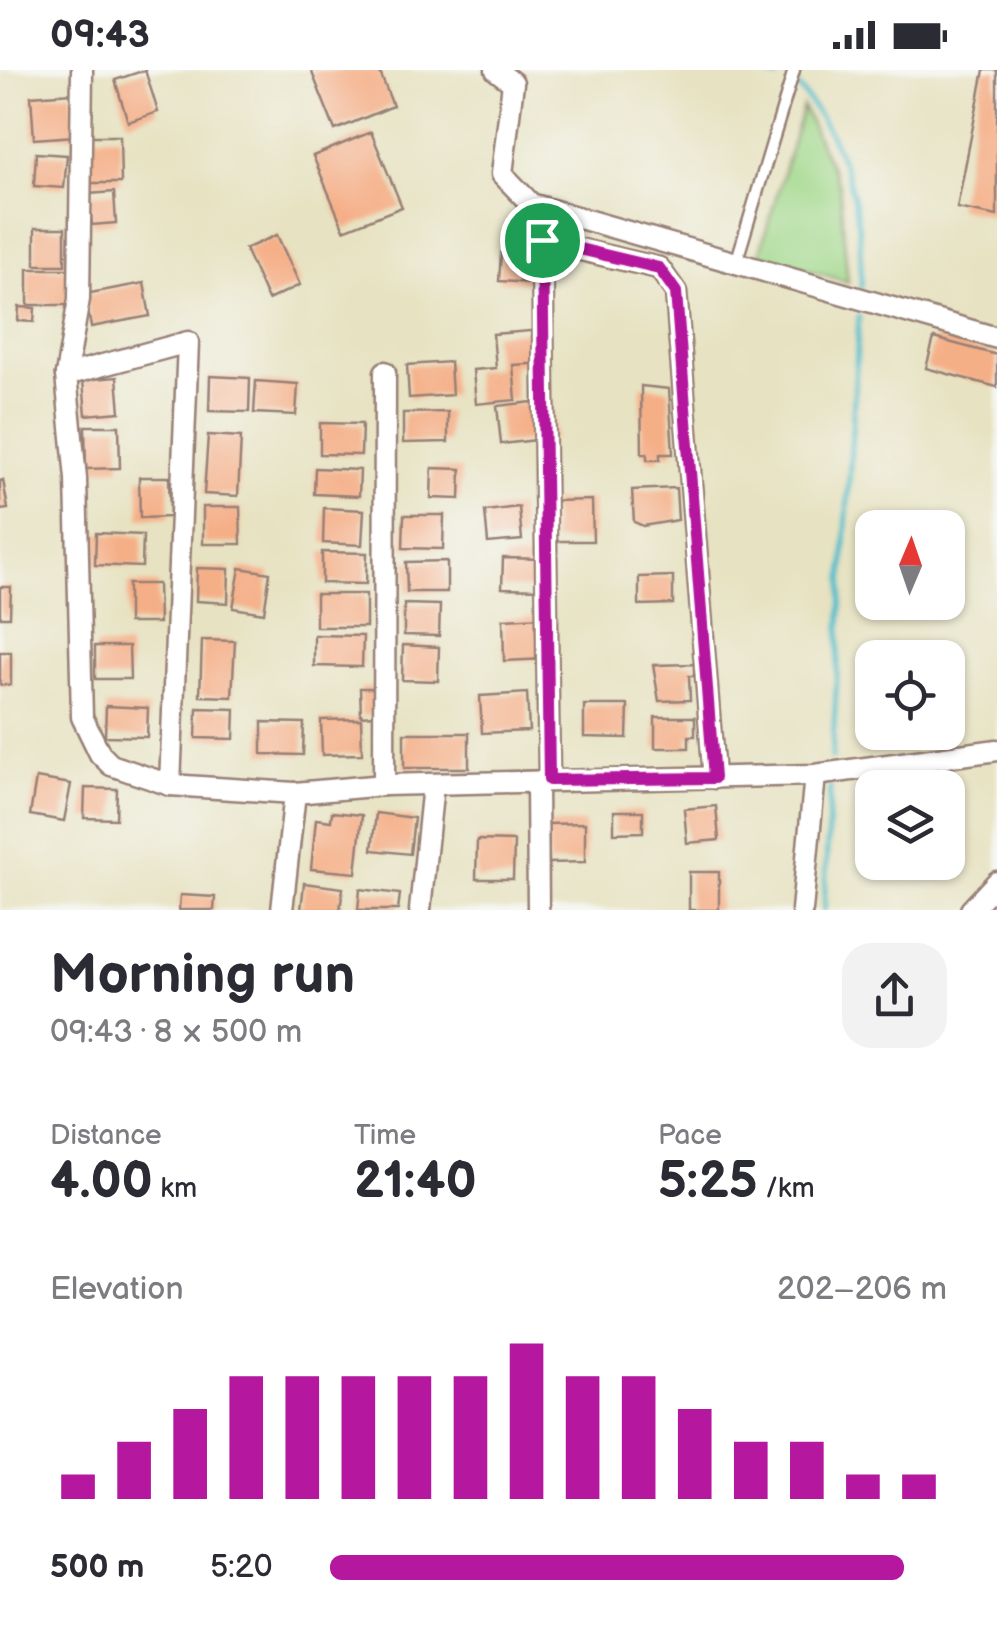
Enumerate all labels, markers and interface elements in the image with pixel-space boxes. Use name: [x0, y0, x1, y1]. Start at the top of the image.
text: 09:43: [50, 13, 150, 58]
pin: [500, 198, 585, 283]
icon: arrive: [515, 213, 570, 268]
north arrow: [855, 510, 965, 620]
map controls: [855, 510, 965, 880]
button: locate: [855, 640, 965, 750]
button: layers: [855, 770, 965, 880]
text: Morning run: [50, 942, 355, 1009]
button: share: [842, 943, 947, 1048]
text: 09:43 · 8 × 500 m: [50, 1013, 302, 1052]
text: Distance: [50, 1119, 162, 1152]
text: Time: [354, 1119, 416, 1152]
text: Pace: [658, 1119, 722, 1152]
text: 4.00: [50, 1152, 153, 1212]
text: 21:40: [354, 1152, 477, 1212]
text: 5:25: [658, 1152, 758, 1212]
text: km: [153, 1172, 197, 1205]
text: /km: [758, 1172, 815, 1205]
text: Elevation: [50, 1270, 183, 1309]
text: 202–206 m: [777, 1270, 947, 1309]
text: 500 m: [50, 1548, 144, 1587]
text: 5:20: [210, 1548, 273, 1587]

